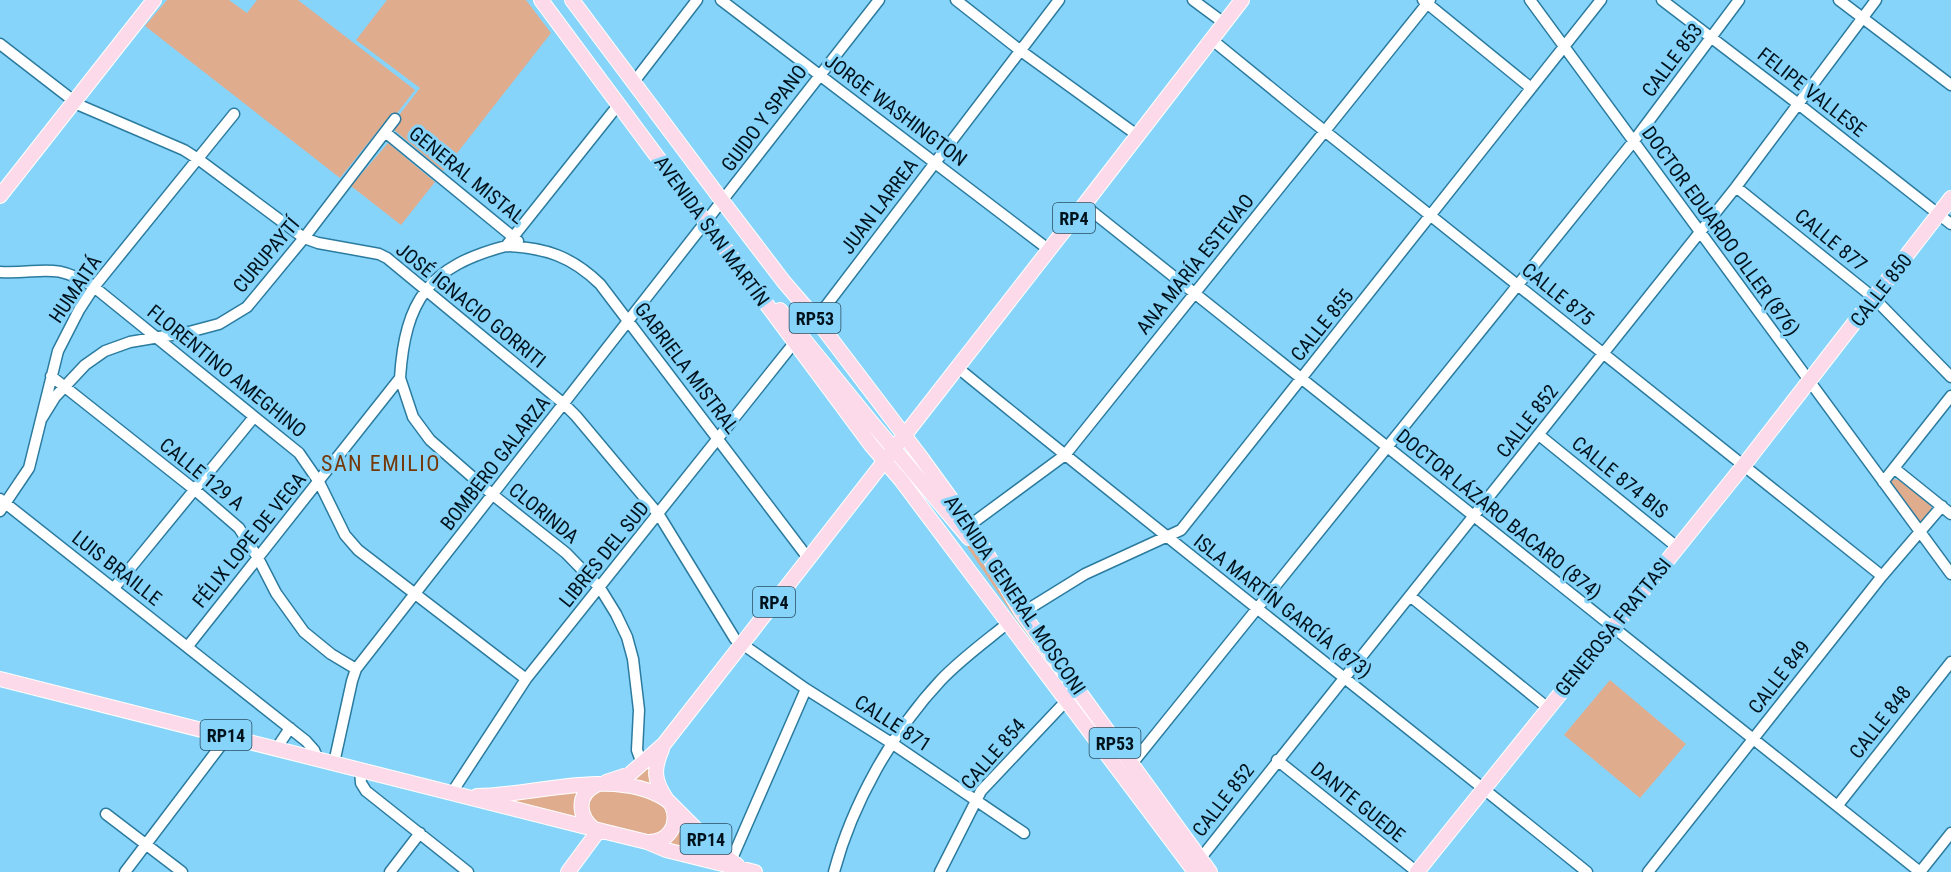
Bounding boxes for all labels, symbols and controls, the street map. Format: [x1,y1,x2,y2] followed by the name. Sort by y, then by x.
[1637,18,1707,102] street label: CALLE 853
[1753,42,1871,142] street label: FELIPE VALLESE
[820,49,972,171] street label: JORGE WASHINGTON
[716,60,812,176] street label: GUIDO Y SPANO
[404,121,530,229] street label: GENERAL MISTAL
[1637,122,1805,340] street label: DOCTOR EDUARDO OLLER (876)
[649,151,775,311] street label: AVENIDA SAN MARTÍN
[835,153,923,258] street label: JUAN LARREA
[1131,189,1259,339] street label: ANA MARÍA ESTEVAO
[1053,203,1095,233] road number: RP4
[1790,204,1872,276] street label: CALLE 877
[228,212,305,298] street label: CURUPAYTÍ
[391,237,551,373] street label: JOSÉ IGNACIO GORRITI
[1845,249,1917,331] street label: CALLE 850
[44,250,107,327] street label: HUMAITÁ
[1517,258,1599,330] street label: CALLE 875
[1286,284,1358,366] street label: CALLE 855
[630,298,744,438] street label: GABRIELA MISTRAL
[143,299,311,443] street label: FLORENTINO AMEGHINO
[790,303,840,333] road number: RP53
[1491,380,1563,462] street label: CALLE 852
[435,391,555,535] street label: BOMBERO GALARZA
[1392,424,1606,604] street label: DOCTOR LÁZARO BACARO (874)
[1567,431,1673,523] street label: CALLE 874 BIS
[155,433,250,516] street label: CALLE 129 A
[321,451,441,476] district label: SAN EMILIO
[187,467,311,612] street label: FÉLIX LOPE DE VEGA
[504,478,584,549] street label: CLORINDA
[939,491,1091,699] street label: AVENIDA GENERAL MOSCONI
[554,496,654,612] street label: LIBRES DEL SUD
[67,526,167,610] street label: LUIS BRAILLE
[1189,529,1377,683] street label: ISLA MARTÍN GARCÍA (873)
[1550,553,1676,701] street label: GENEROSA FRATTASI
[753,587,795,617] road number: RP4
[1743,636,1815,718] street label: CALLE 849
[1844,681,1916,763] street label: CALLE 848
[850,690,936,756] street label: CALLE 871
[956,714,1030,794] street label: CALLE 854
[200,720,252,750] road number: RP14
[1090,728,1140,758] road number: RP53
[1306,757,1410,847] street label: DANTE GUEDE
[1187,759,1259,841] street label: CALLE 852
[680,824,732,854] road number: RP14

